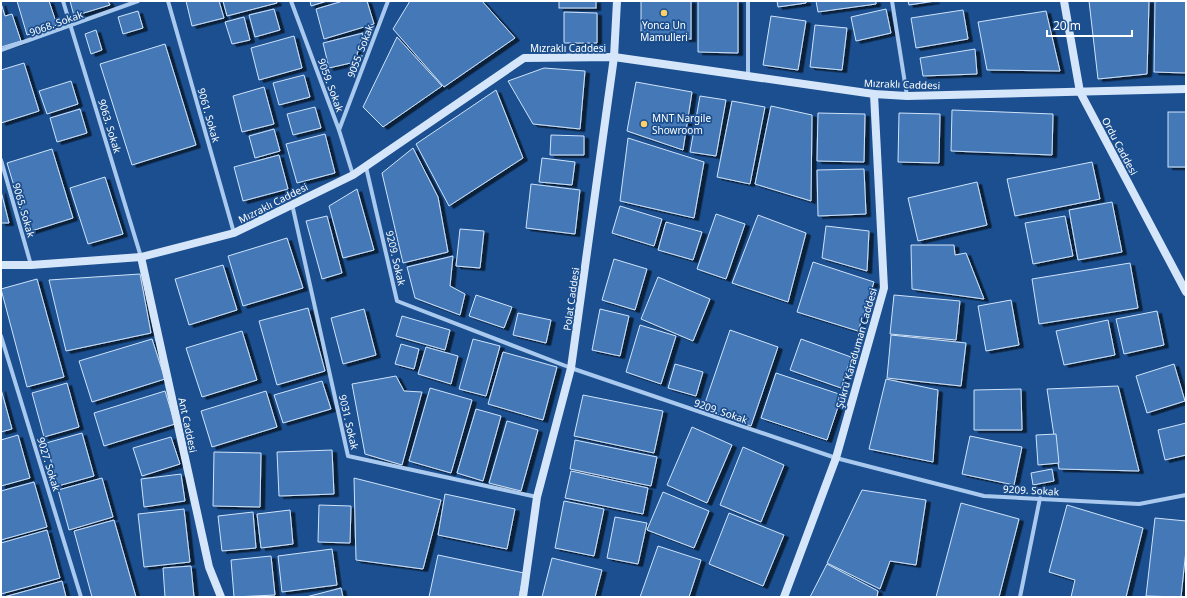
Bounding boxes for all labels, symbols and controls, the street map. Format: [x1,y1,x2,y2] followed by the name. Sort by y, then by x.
[27,7,85,39] street label: 9068. Sokak
[659,8,669,18] marker: Yonca Un Mamulleri
[1047,12,1132,38] scale bar
[1053,17,1081,34] text: 20 m
[640,18,688,44] place label: Yonca Un Mamulleri
[343,22,377,80] street label: 9055. Sokak
[530,41,606,55] street label: Mızraklı Caddesi
[315,56,347,114] street label: 9059. Sokak
[864,76,940,92] street label: Mızraklı Caddesi
[195,86,224,144] street label: 9061. Sokak
[95,97,125,155] street label: 9063. Sokak
[652,111,711,137] place label: MNT Nargile Showroom
[1099,114,1141,178] street label: Ordu Caddesi
[639,119,649,129] marker: MNT Nargile Showroom
[236,179,310,227] street label: Mızraklı Caddesi
[10,181,39,239] street label: 9065. Sokak
[383,229,409,287] street label: 9209. Sokak
[560,266,582,332] street label: Polat Caddesi
[832,286,880,410] street label: Şükrü Karaduman Caddesi
[336,393,362,451] street label: 9031. Sokak
[692,395,750,427] street label: 9209. Sokak
[175,396,201,454] street label: Ant Caddesi
[34,435,64,493] street label: 9027. Sokak
[1003,482,1060,498] street label: 9209. Sokak

